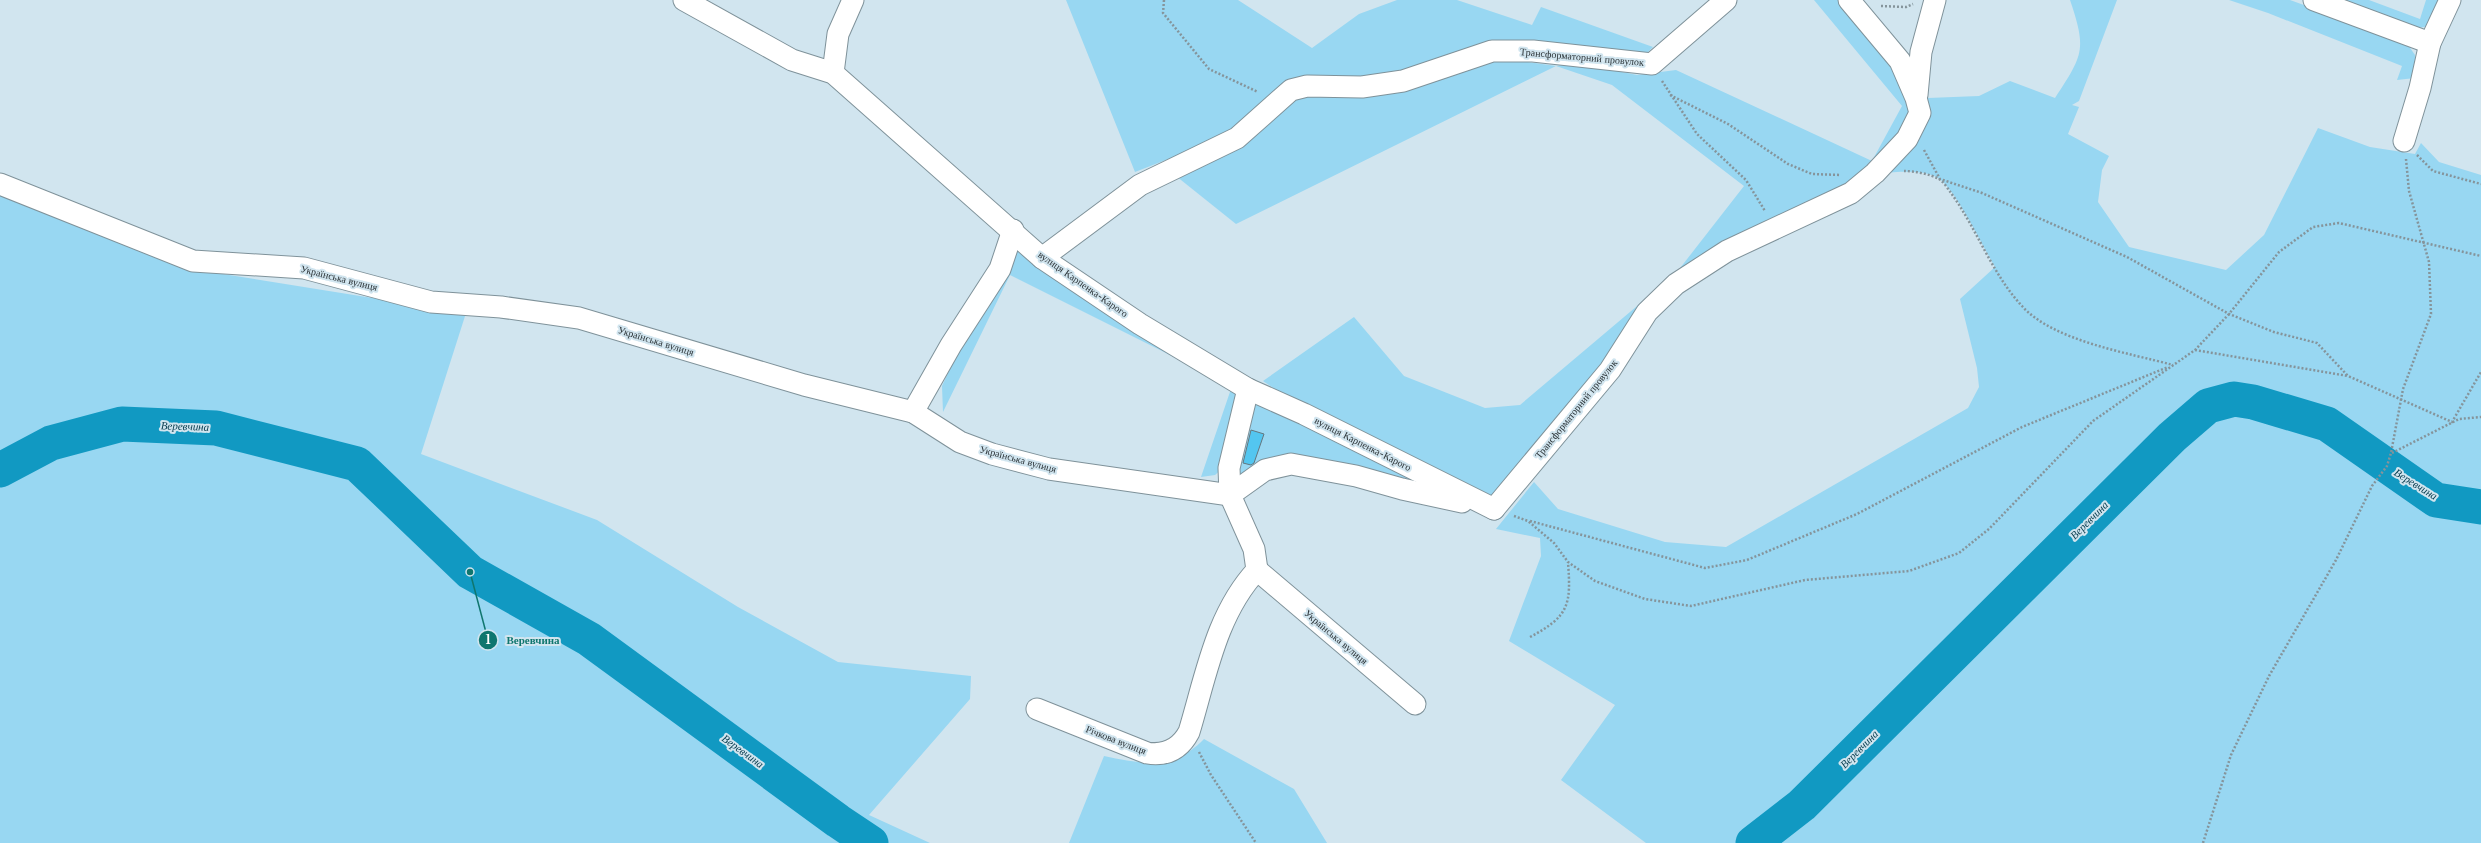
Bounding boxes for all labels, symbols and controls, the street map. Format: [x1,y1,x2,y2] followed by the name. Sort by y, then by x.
[1520,45,1645,69] street label: Трансформаторний провулок
[1036,248,1130,320] street label: вулиця Карпенка-Карого
[299,262,379,294] street label: Українська вулиця
[616,323,696,359] street label: Українська вулиця
[1532,357,1620,461] street label: Трансформаторний провулок
[1312,414,1414,474] street label: вулиця Карпенка-Карого
[161,418,210,434] water label: Веревчина
[978,443,1058,476] street label: Українська вулиця
[2392,465,2441,503] water label: Веревчина
[2067,498,2111,542] water label: Веревчина
[1302,607,1371,668] street label: Українська вулиця
[478,629,567,652] callout: Веревчина
[485,632,491,647] text: 1
[506,633,560,647] text: Веревчина
[1084,722,1149,758] street label: Річкова вулиця
[1837,727,1881,771] water label: Веревчина
[719,731,767,771] water label: Веревчина

